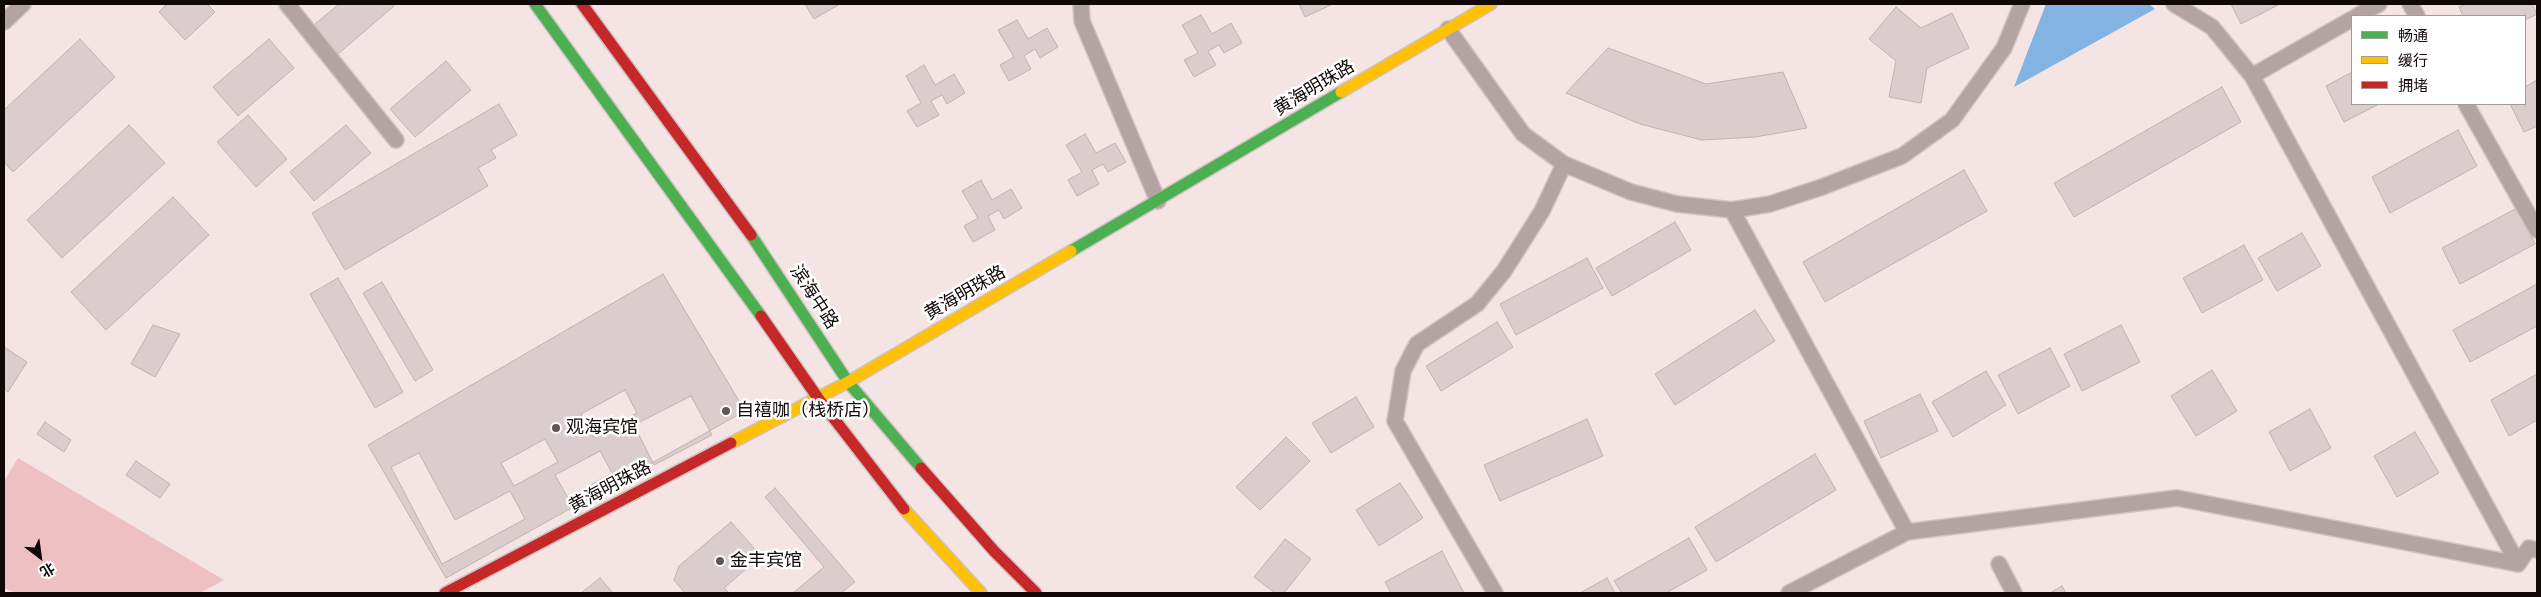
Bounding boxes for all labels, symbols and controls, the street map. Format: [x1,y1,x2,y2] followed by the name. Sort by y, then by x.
[2351,15,2526,105] legend
[2398,26,2428,45] text: 畅通
[2398,51,2428,70] text: 缓行
[1270,56,1358,120] street label: 黄海明珠路
[2398,76,2428,95] text: 拥堵
[785,261,843,333] street label: 滨海中路
[921,261,1009,325] street label: 黄海明珠路
[736,400,880,422] place label: 自禧咖（栈桥店）
[720,405,732,417] marker: 自禧咖（栈桥店）
[566,417,638,439] place label: 观海宾馆
[550,422,562,434] marker: 观海宾馆
[565,456,655,518] street label: 黄海明珠路
[15,532,65,582] north arrow
[730,550,802,572] place label: 金丰宾馆
[714,555,726,567] marker: 金丰宾馆
[37,560,58,581] text: 北

